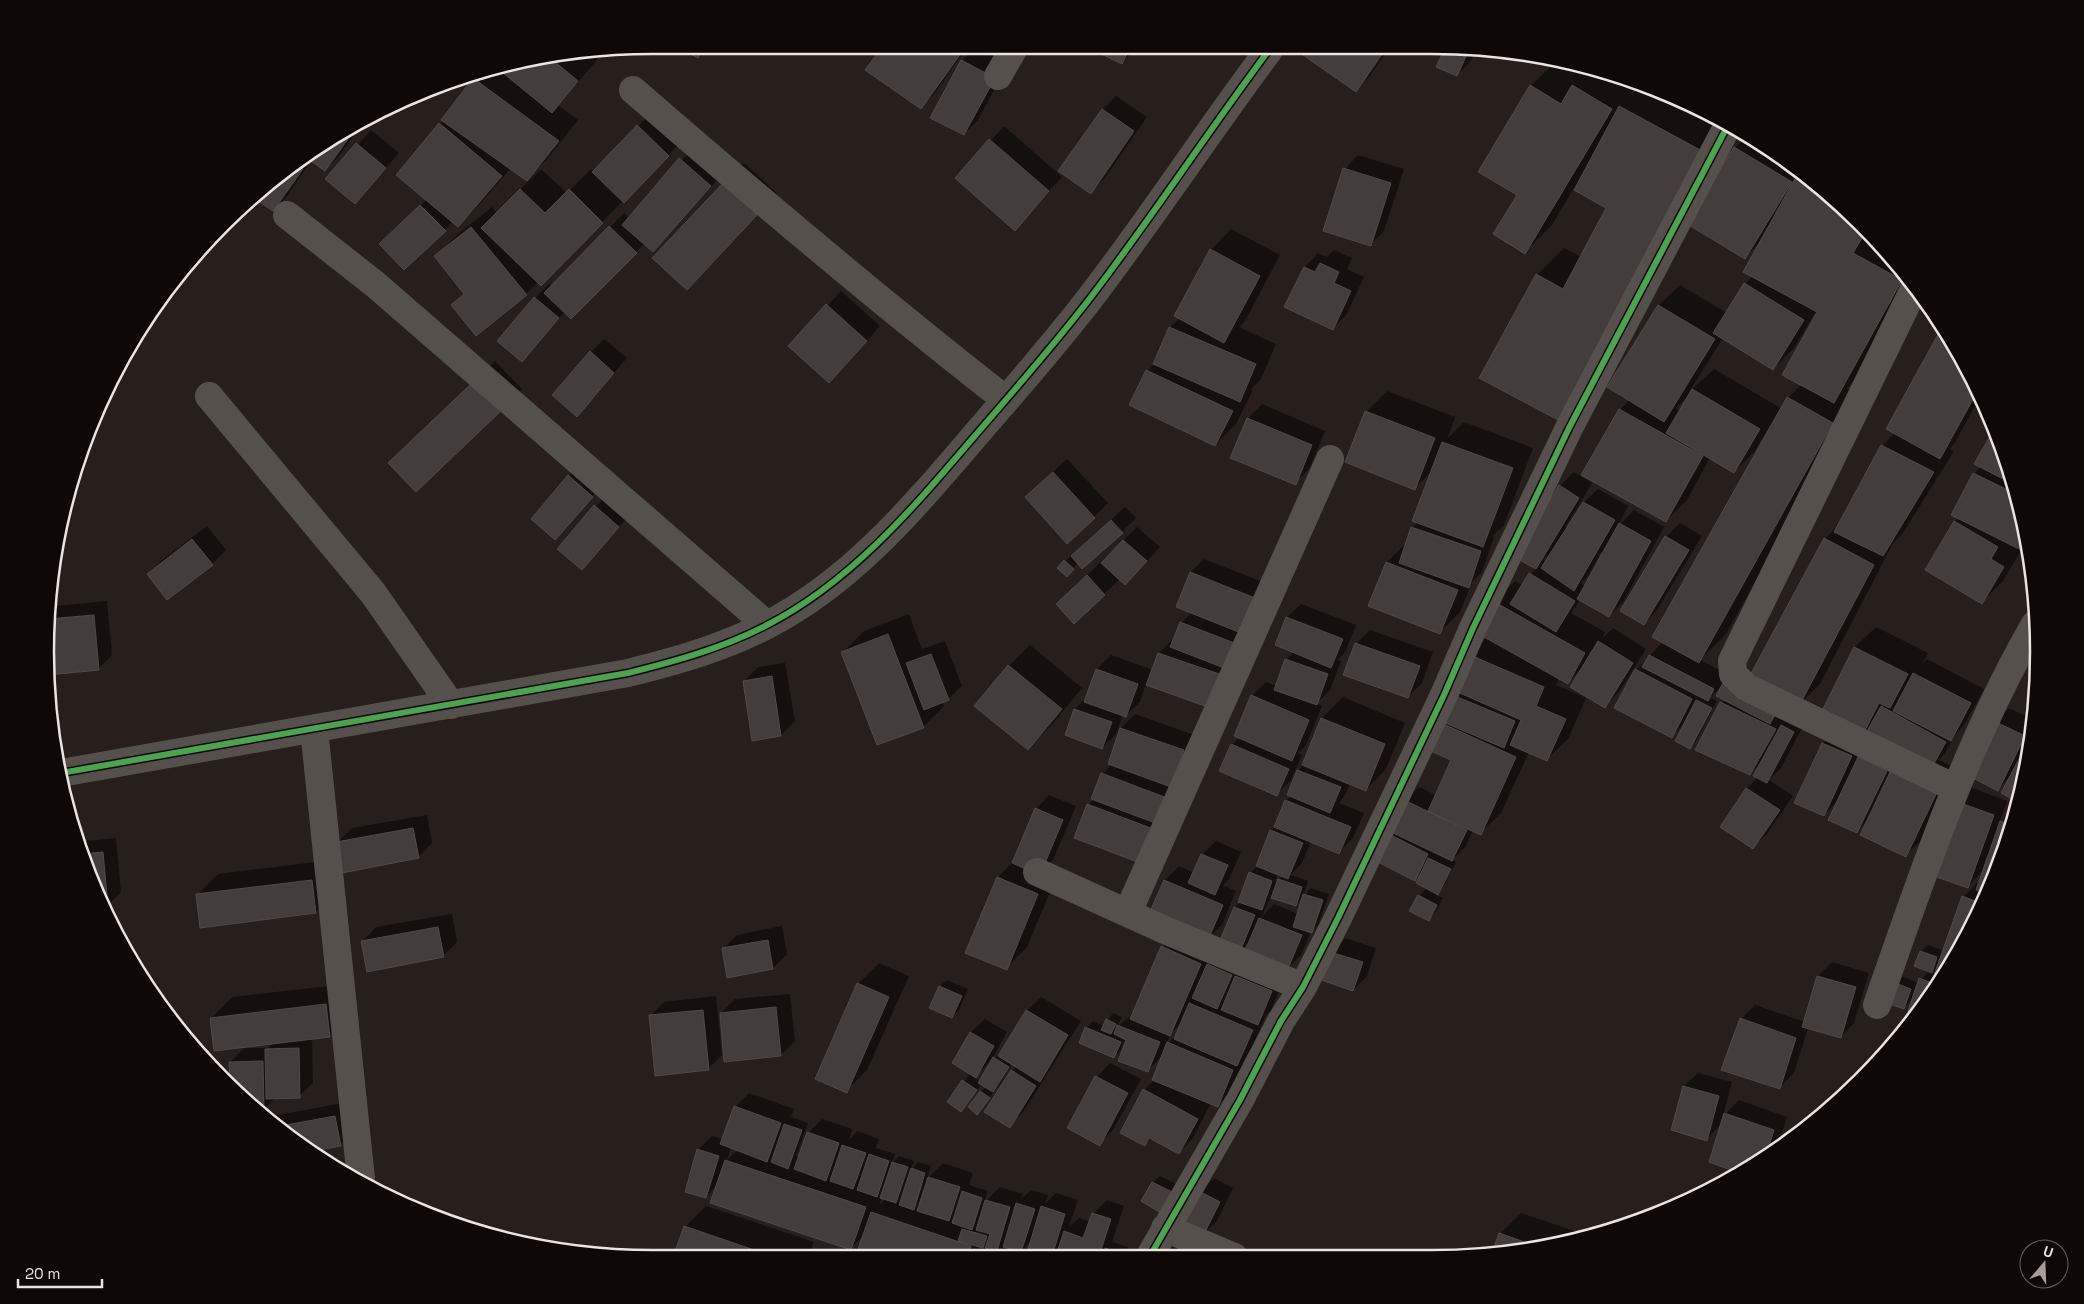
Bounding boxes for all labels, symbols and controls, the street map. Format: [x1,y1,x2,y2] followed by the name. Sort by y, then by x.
[2019,1239,2069,1289] north arrow
[2041,1242,2056,1262] text: U
[18,1256,101,1288] scale bar
[25,1264,60,1283] text: 20 m

